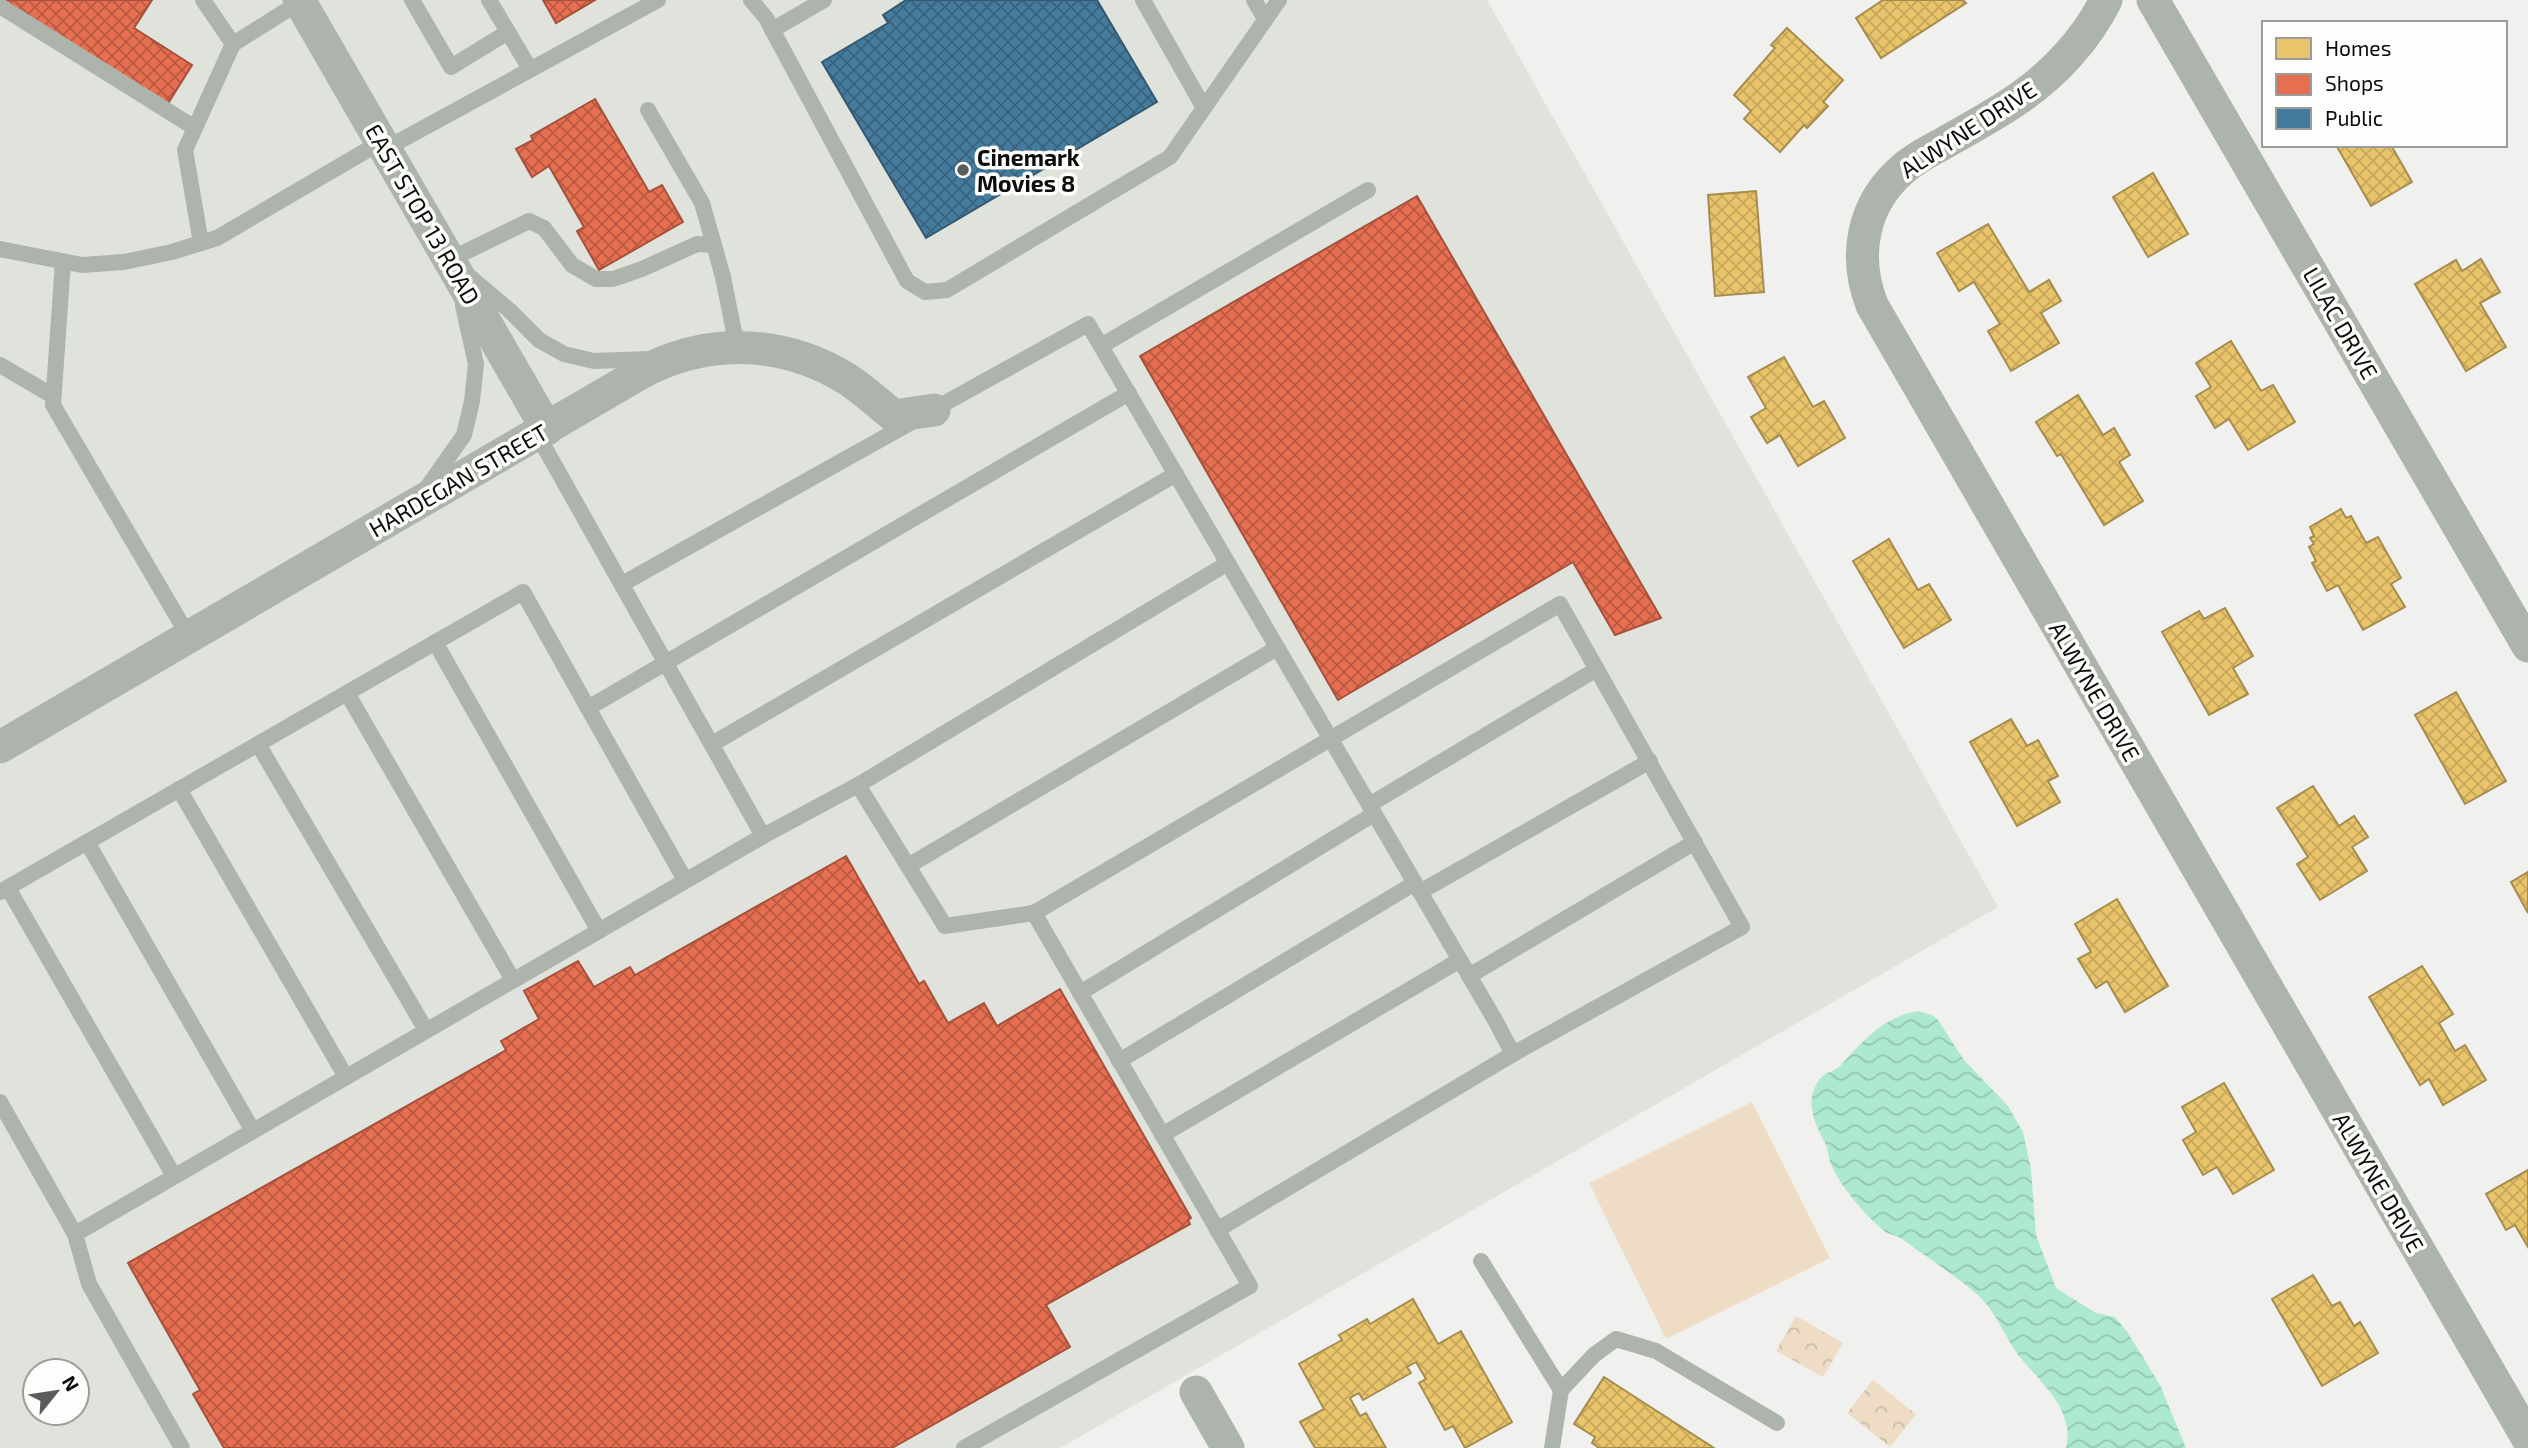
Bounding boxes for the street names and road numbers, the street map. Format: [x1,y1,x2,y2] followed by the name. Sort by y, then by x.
[1895,75,2041,183] street label: ALWYNE DRIVE
[360,119,486,309] street label: EAST STOP 13 ROAD
[2298,262,2384,384] street label: LILAC DRIVE
[364,417,552,543] street label: HARDEGAN STREET
[2044,616,2146,766] street label: ALWYNE DRIVE
[2328,1107,2430,1257] street label: ALWYNE DRIVE

